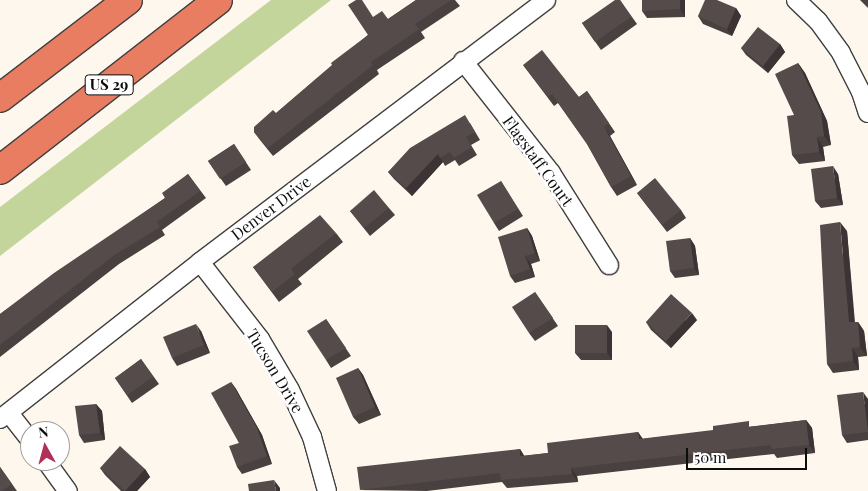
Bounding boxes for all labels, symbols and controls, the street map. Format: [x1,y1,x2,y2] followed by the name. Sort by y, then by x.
[84,72,134,98] road number: US 29
[499,112,577,210] street label: Flagstaff Court
[227,172,315,244] street label: Denver Drive
[242,326,308,416] street label: Tucson Drive
[20,421,70,471] north arrow
[37,422,49,442] text: N
[688,438,809,470] scale bar
[694,447,726,467] text: 50 m

